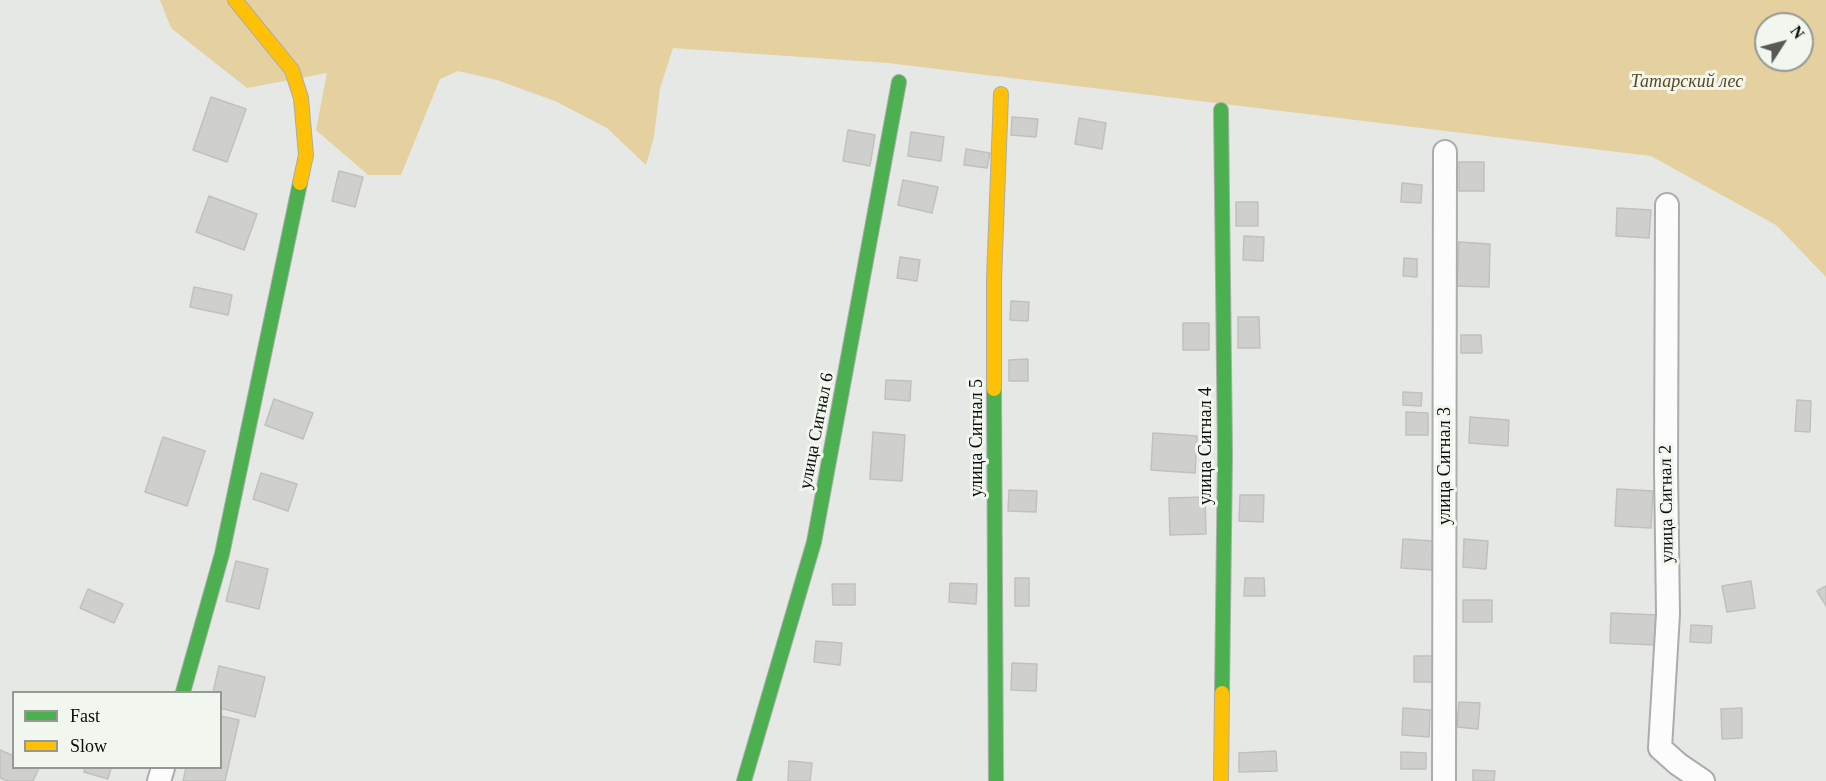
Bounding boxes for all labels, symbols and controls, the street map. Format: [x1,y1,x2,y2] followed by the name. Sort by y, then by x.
[1754,12,1814,72] north arrow
[1787,23,1808,42] text: N
[1631,71,1743,93] park label: Татарский лес
[795,371,839,491] street label: улица Сигнал 6
[966,379,988,497] street label: улица Сигнал 5
[1195,387,1217,505] street label: улица Сигнал 4
[1434,407,1456,525] street label: улица Сигнал 3
[1655,445,1679,563] street label: улица Сигнал 2
[12,691,222,769] legend
[70,706,100,726] text: Fast
[70,736,107,756] text: Slow

